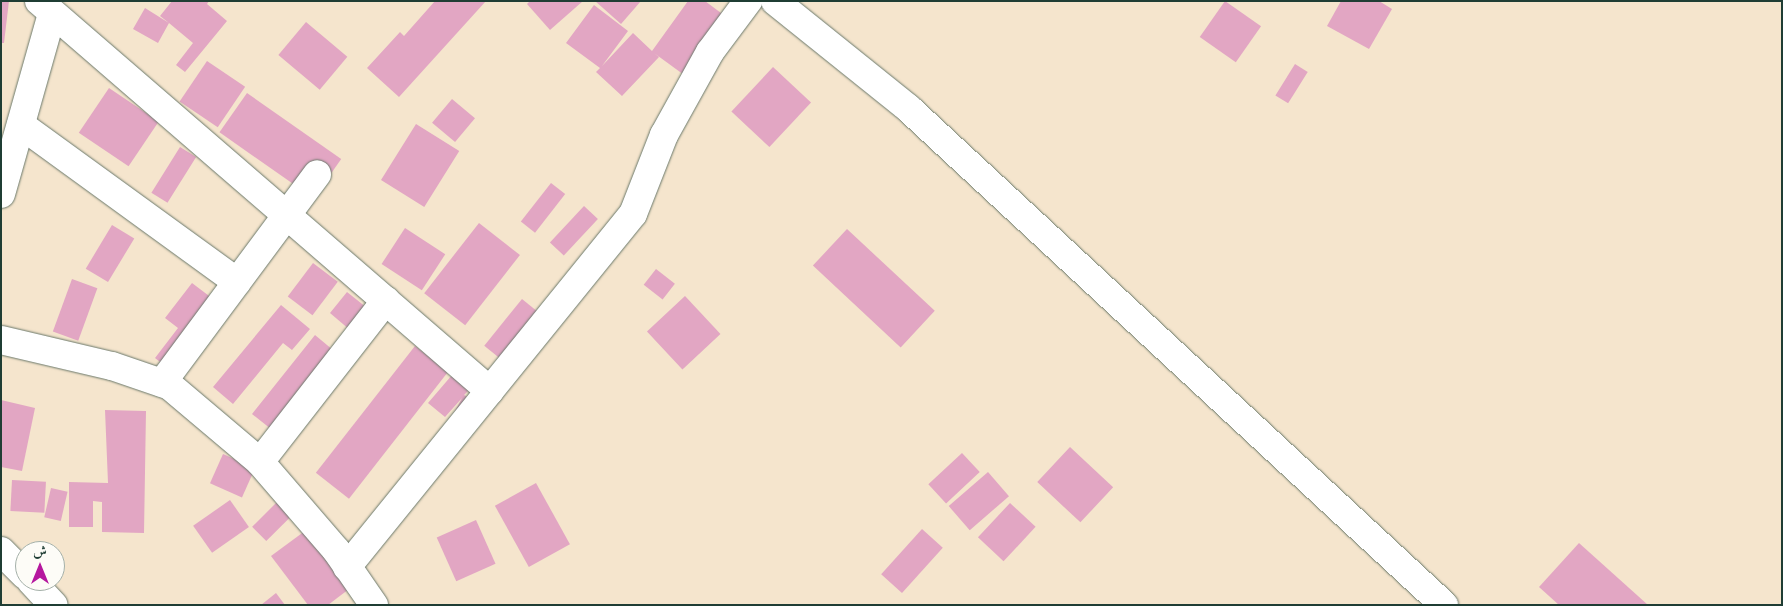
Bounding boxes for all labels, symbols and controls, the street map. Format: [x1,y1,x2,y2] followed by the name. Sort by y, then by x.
[15,541,65,591] north arrow
[33,543,47,560] text: ش

